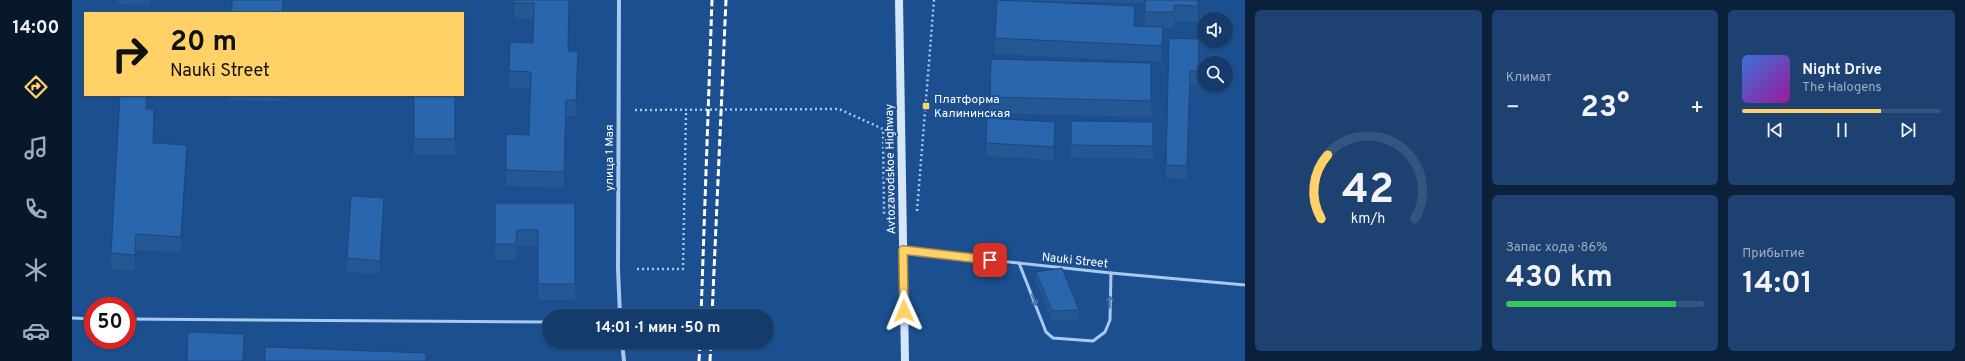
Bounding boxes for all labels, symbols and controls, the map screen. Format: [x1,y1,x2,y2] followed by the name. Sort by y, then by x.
[1197,12,1233,92] map controls
[1197,12,1233,48] button: sound
[13,17,59,40] text: 14:00
[170,25,237,61] text: 20 m
[104,28,156,80] icon: right
[1197,56,1233,92] button: search
[170,60,270,83] text: Nauki Street
[1802,61,1882,80] text: Night Drive
[1506,70,1552,86] text: Климат
[22,73,50,101] icon: directions
[1802,80,1882,96] text: The Halogens
[1581,90,1629,127] text: 23°
[934,92,1010,122] place label: Платформа Калининская
[1506,95,1520,122] text: −
[1690,95,1704,122] text: +
[921,101,931,111] marker: Платформа Калининская
[882,104,900,234] street label: Avtozavodskoe Highway
[1764,119,1786,141] icon: previous
[1831,119,1853,141] icon: pause
[1897,119,1919,141] icon: next
[602,124,618,192] street label: улица 1 Мая
[22,134,50,162] icon: music
[1342,164,1394,217] text: 42
[22,195,50,223] icon: phone
[1351,209,1386,227] text: km/h
[1506,240,1607,256] text: Запас хода · 86%
[973,243,1007,277] pin
[1742,246,1805,262] text: Прибытие
[979,249,1001,271] icon: arrive
[1041,250,1109,272] street label: Nauki Street
[22,256,50,284] icon: climate
[1506,260,1613,297] text: 430 km
[1742,266,1813,303] text: 14:01
[883,290,925,332] position arrow
[1030,293,1038,305] one-way arrow
[1106,296,1114,309] one-way arrow
[84,297,136,349] speed limit sign: 50
[22,317,50,345] icon: car
[595,319,721,338] text: 14:01 · 1 мин · 50 m

